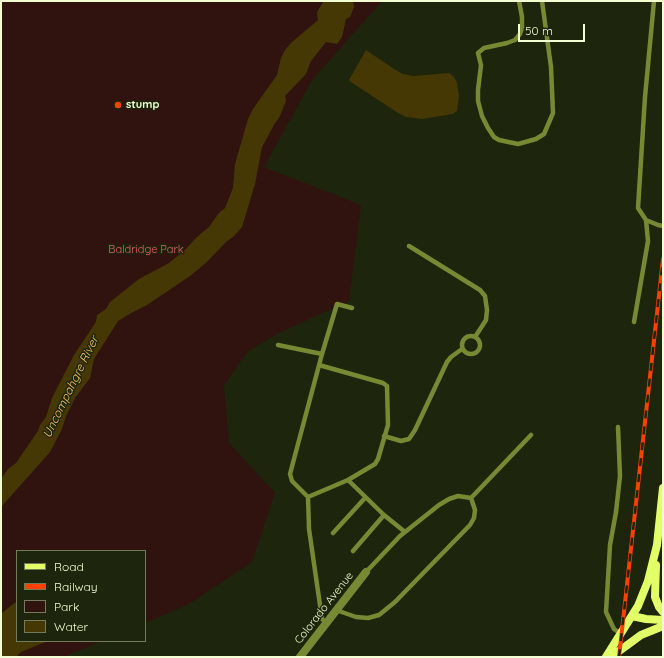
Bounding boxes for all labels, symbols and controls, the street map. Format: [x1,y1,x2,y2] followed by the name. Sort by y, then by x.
[520,16,587,42] scale bar
[525,23,553,38] text: 50 m
[126,98,159,112] place label: stump
[113,100,123,110] marker: stump
[108,243,184,257] park label: Baldridge Park
[40,334,102,440] water label: Uncompahgre River
[16,550,146,642] legend
[54,559,84,574] text: Road
[292,569,356,647] street label: Colorado Avenue
[54,579,98,594] text: Railway
[54,599,79,614] text: Park
[54,619,88,634] text: Water

